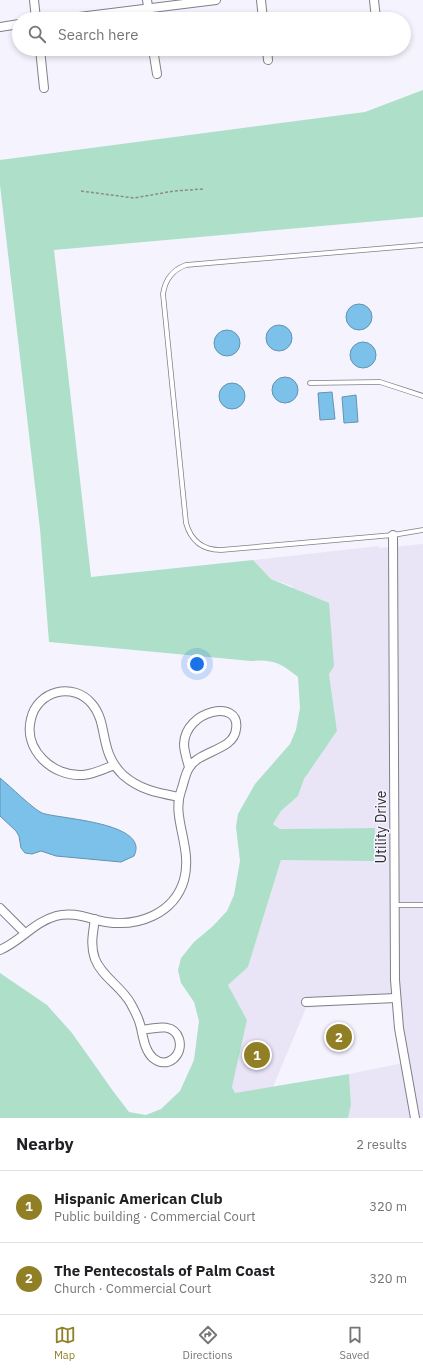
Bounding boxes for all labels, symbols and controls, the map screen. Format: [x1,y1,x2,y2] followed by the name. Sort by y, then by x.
[12,12,411,56] search box
[26,23,48,45] icon: search
[58,25,138,44] text: Search here
[187,654,207,674] your location
[372,790,390,863] street label: Utility Drive
[326,1022,352,1052] pin: 2
[244,1040,270,1070] pin: 1
[16,1133,74,1155] text: Nearby
[356,1136,407,1153] text: 2 results
[54,1189,223,1208] text: Hispanic American Club
[25,1198,33,1215] text: 1
[369,1198,407,1215] text: 320 m
[54,1208,256,1225] text: Public building · Commercial Court
[54,1261,275,1280] text: The Pentecostals of Palm Coast
[25,1270,33,1287] text: 2
[369,1270,407,1287] text: 320 m
[54,1280,211,1297] text: Church · Commercial Court
[54,1324,76,1362] tab: Map
[183,1324,233,1362] tab: Directions
[340,1324,369,1362] tab: Saved

